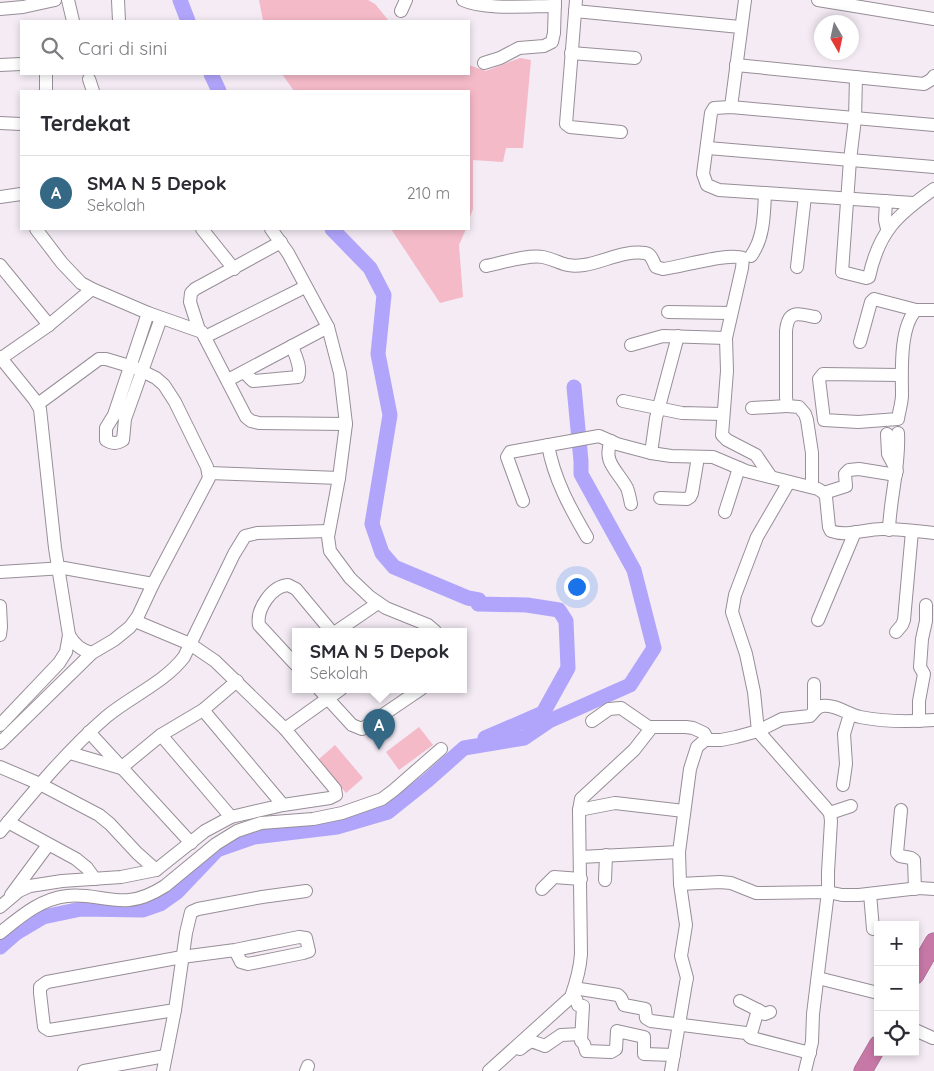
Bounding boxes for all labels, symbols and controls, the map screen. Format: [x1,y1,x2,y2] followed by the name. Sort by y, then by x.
[814,15,859,60] north arrow
[20,20,470,75] search box
[38,34,66,62] icon: search
[78,36,167,60] text: Cari di sini
[40,110,131,136] text: Terdekat
[87,171,226,195] text: SMA N 5 Depok
[51,183,61,203] text: A
[407,183,450,203] text: 210 m
[87,195,145,215] text: Sekolah
[564,574,590,600] your location
[292,628,467,693] popup
[310,639,449,663] text: SMA N 5 Depok
[310,663,368,683] text: Sekolah
[363,709,395,750] pin: A
[874,921,919,1056] map controls
[874,921,919,966] button: +
[874,966,919,1011] button: −
[874,1011,919,1056] button: locate

